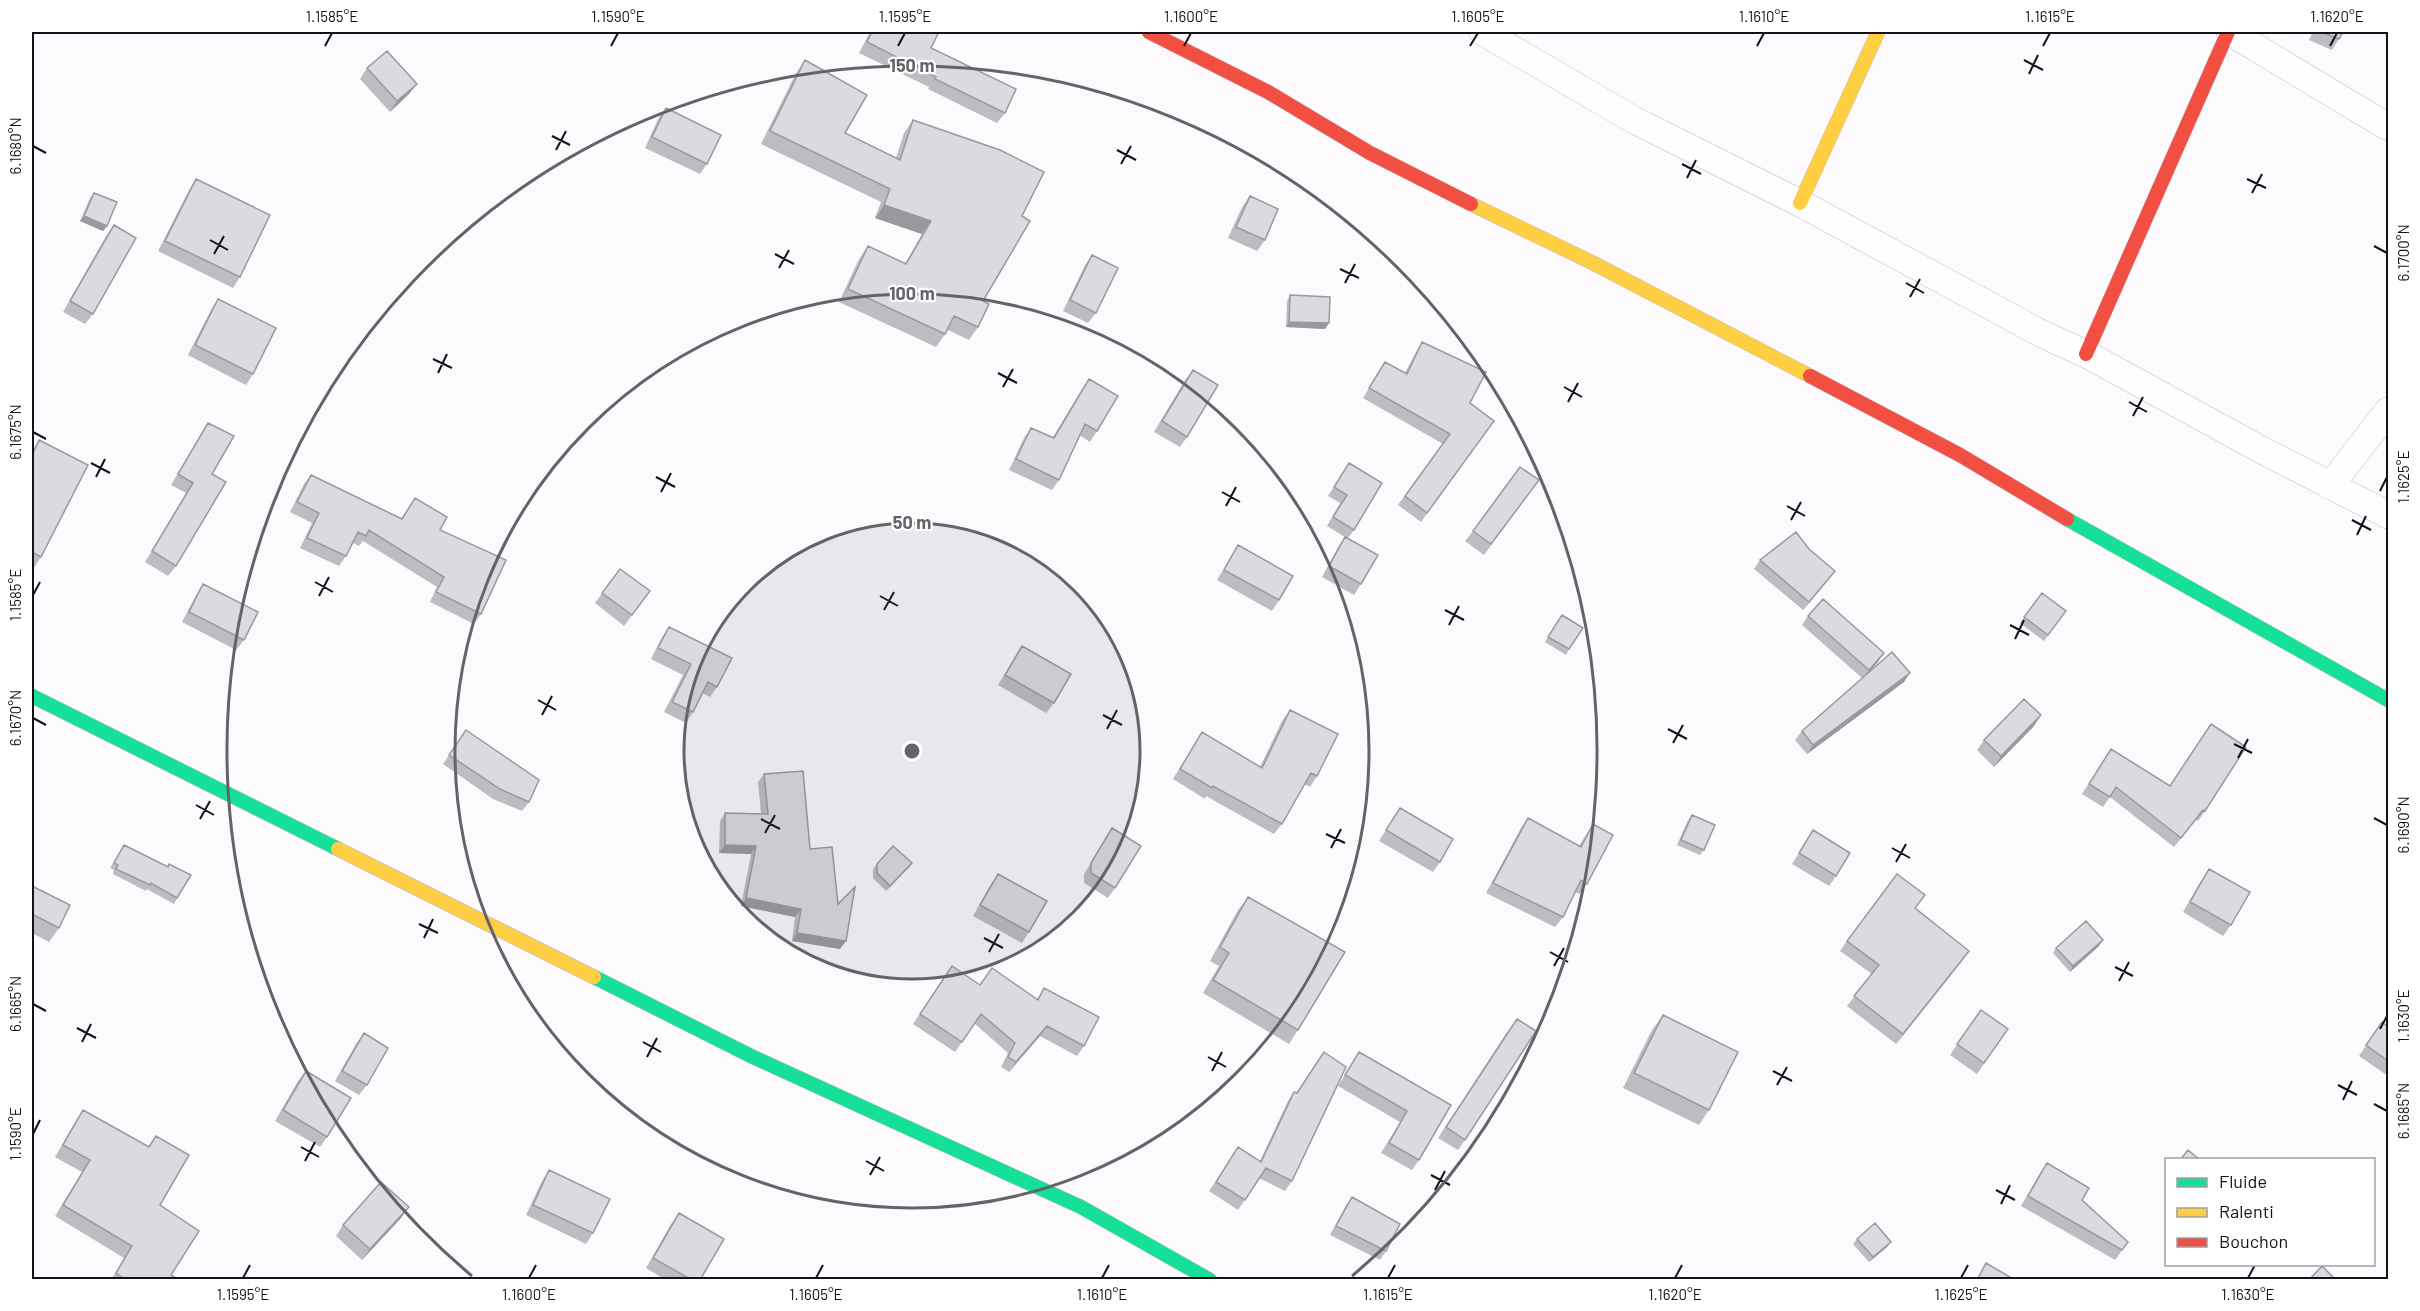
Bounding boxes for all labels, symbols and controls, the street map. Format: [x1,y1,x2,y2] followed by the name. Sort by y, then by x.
[306,7,358,25] text: 1.1585°E
[591,7,645,25] text: 1.1590°E
[879,7,931,25] text: 1.1595°E
[1164,7,1218,25] text: 1.1600°E
[1451,7,1505,25] text: 1.1605°E
[1739,7,1789,25] text: 1.1610°E
[2025,7,2075,25] text: 1.1615°E
[2310,7,2364,25] text: 1.1620°E
[890,54,934,76] text: 150 m
[6,117,24,175] text: 6.1680°N
[2394,224,2412,282] text: 6.1700°N
[889,282,935,304] text: 100 m
[6,404,24,460] text: 6.1675°N
[2394,451,2412,503] text: 1.1625°E
[893,511,931,533] text: 50 m
[6,569,24,621] text: 1.1585°E
[6,690,24,746] text: 6.1670°N
[902,741,922,761] centre of rings
[2394,796,2412,854] text: 6.1690°N
[6,976,24,1032] text: 6.1665°N
[2394,989,2412,1043] text: 1.1630°E
[2394,1083,2412,1139] text: 6.1685°N
[6,1107,24,1161] text: 1.1590°E
[2165,1158,2375,1266] legend
[2219,1170,2267,1192] text: Fluide
[2219,1200,2274,1222] text: Ralenti
[2219,1230,2288,1252] text: Bouchon
[217,1285,269,1303] text: 1.1595°E
[502,1285,556,1303] text: 1.1600°E
[789,1285,843,1303] text: 1.1605°E
[1077,1285,1127,1303] text: 1.1610°E
[1363,1285,1413,1303] text: 1.1615°E
[1648,1285,1702,1303] text: 1.1620°E
[1935,1285,1987,1303] text: 1.1625°E
[2221,1285,2275,1303] text: 1.1630°E

